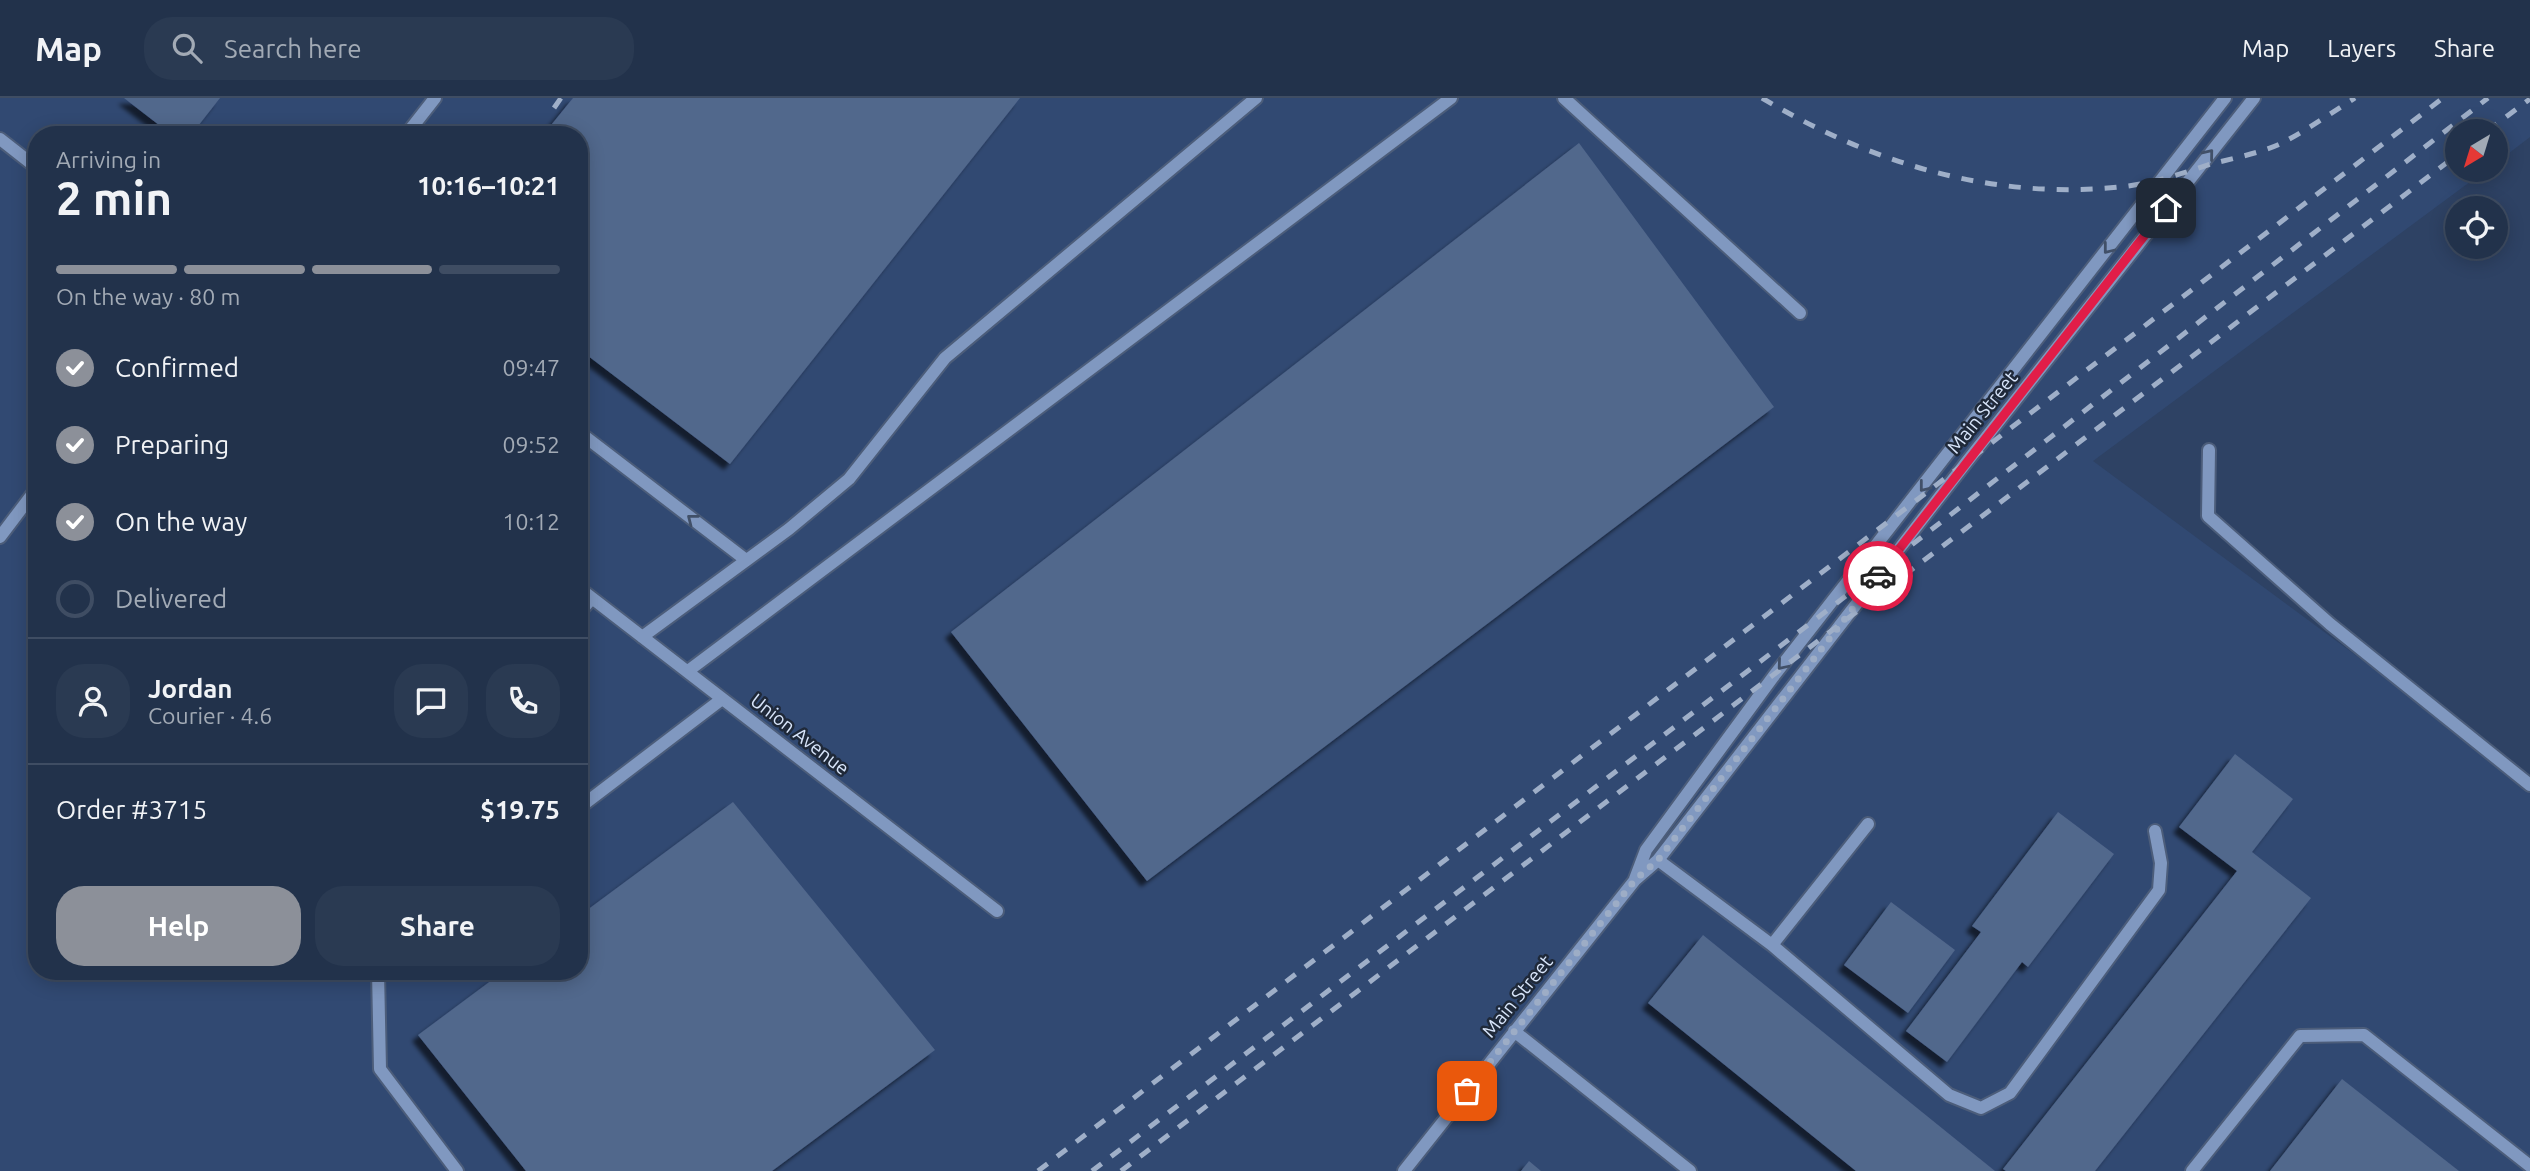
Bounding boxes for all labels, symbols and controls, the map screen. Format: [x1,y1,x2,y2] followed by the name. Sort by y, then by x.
[144,17,634,80] search box
[168,29,206,67] icon: search
[35,30,102,67] text: Map
[224,34,362,63] text: Search here
[2242,35,2289,62] text: Map
[2327,35,2396,62] text: Layers
[2434,35,2495,62] text: Share
[2445,119,2508,182] north arrow
[2445,119,2508,259] map controls
[56,147,161,172] text: Arriving in
[2201,149,2213,162] one-way arrow
[417,171,560,200] text: 10:16–10:21
[56,172,172,224] text: 2 min
[2136,178,2196,238] pin
[2147,189,2185,227] icon: home
[2445,196,2508,259] button: locate
[2104,241,2117,254] one-way arrow
[56,284,240,309] text: On the way · 80 m
[56,349,94,387] icon: check
[115,353,239,382] text: Confirmed
[502,355,560,380] text: 09:47
[1942,366,2022,457] street label: Main Street
[56,426,94,464] icon: check
[115,430,229,459] text: Preparing
[502,432,560,457] text: 09:52
[1919,479,1932,491] one-way arrow
[56,503,94,541] icon: check
[115,507,247,536] text: On the way
[502,509,560,534] text: 10:12
[687,514,699,527] one-way arrow
[1843,541,1913,611] courier
[1859,557,1897,595] icon: car
[115,584,227,613] text: Delivered
[1778,657,1791,670] one-way arrow
[56,664,130,738] button: person
[394,664,468,738] button: chat
[486,664,560,738] button: phone
[148,674,233,703] text: Jordan
[746,689,854,779] street label: Union Avenue
[148,703,272,728] text: Courier · 4.6
[56,795,207,824] text: Order #3715
[480,795,560,824] text: $19.75
[56,886,301,966] button: Help
[315,886,560,966] button: Share
[1477,950,1557,1041] street label: Main Street
[1437,1061,1497,1121] pin
[1448,1072,1486,1110] icon: bag

